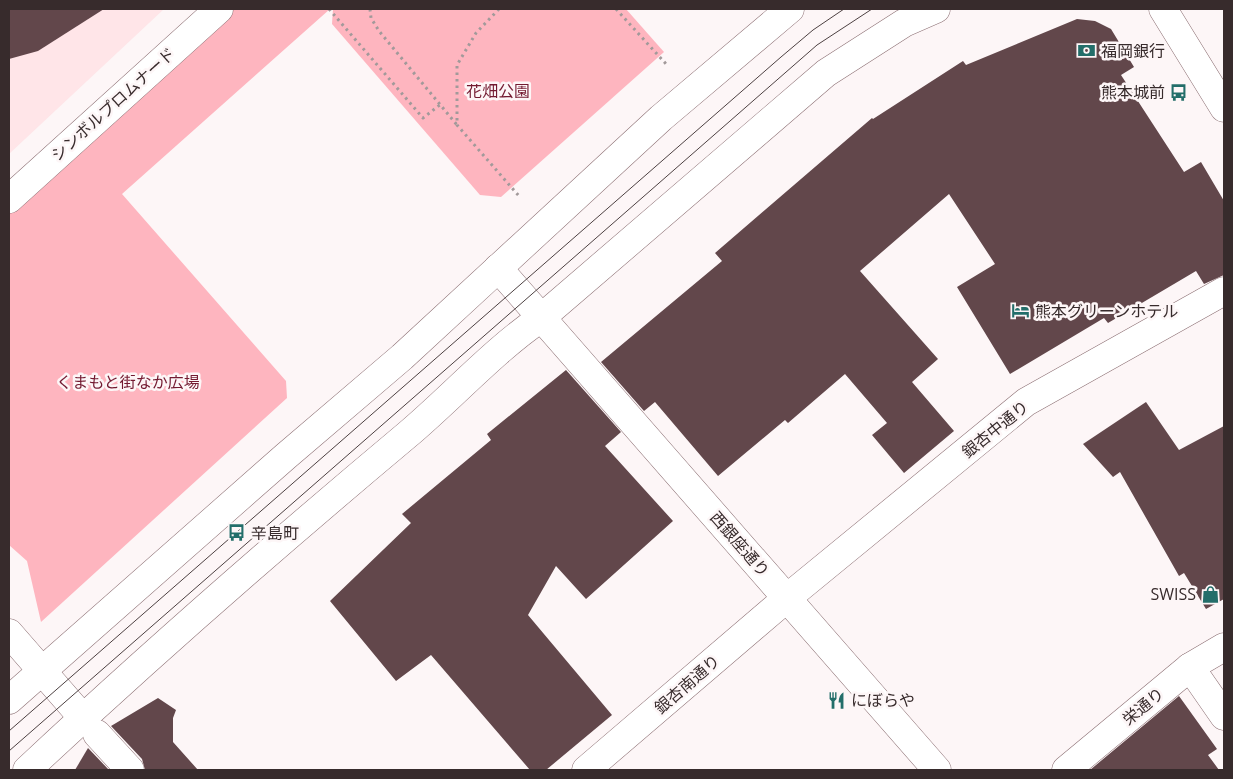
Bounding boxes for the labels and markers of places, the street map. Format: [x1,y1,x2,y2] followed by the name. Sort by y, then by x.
[1101,40,1165,62] place label: 福岡銀行
[1077,41,1097,61] bank icon: 福岡銀行
[1101,81,1165,103] place label: 熊本城前
[1169,82,1189,102] bus stop icon: 熊本城前
[1035,300,1178,322] place label: 熊本グリーンホテル
[1011,301,1031,321] hotel icon: 熊本グリーンホテル
[251,522,299,544] place label: 辛島町
[227,523,247,543] bus stop icon: 辛島町
[1150,583,1196,605] place label: SWISS
[1200,584,1220,604] shop icon: SWISS
[851,689,915,711] place label: にぼらや
[827,690,847,710] restaurant icon: にぼらや

